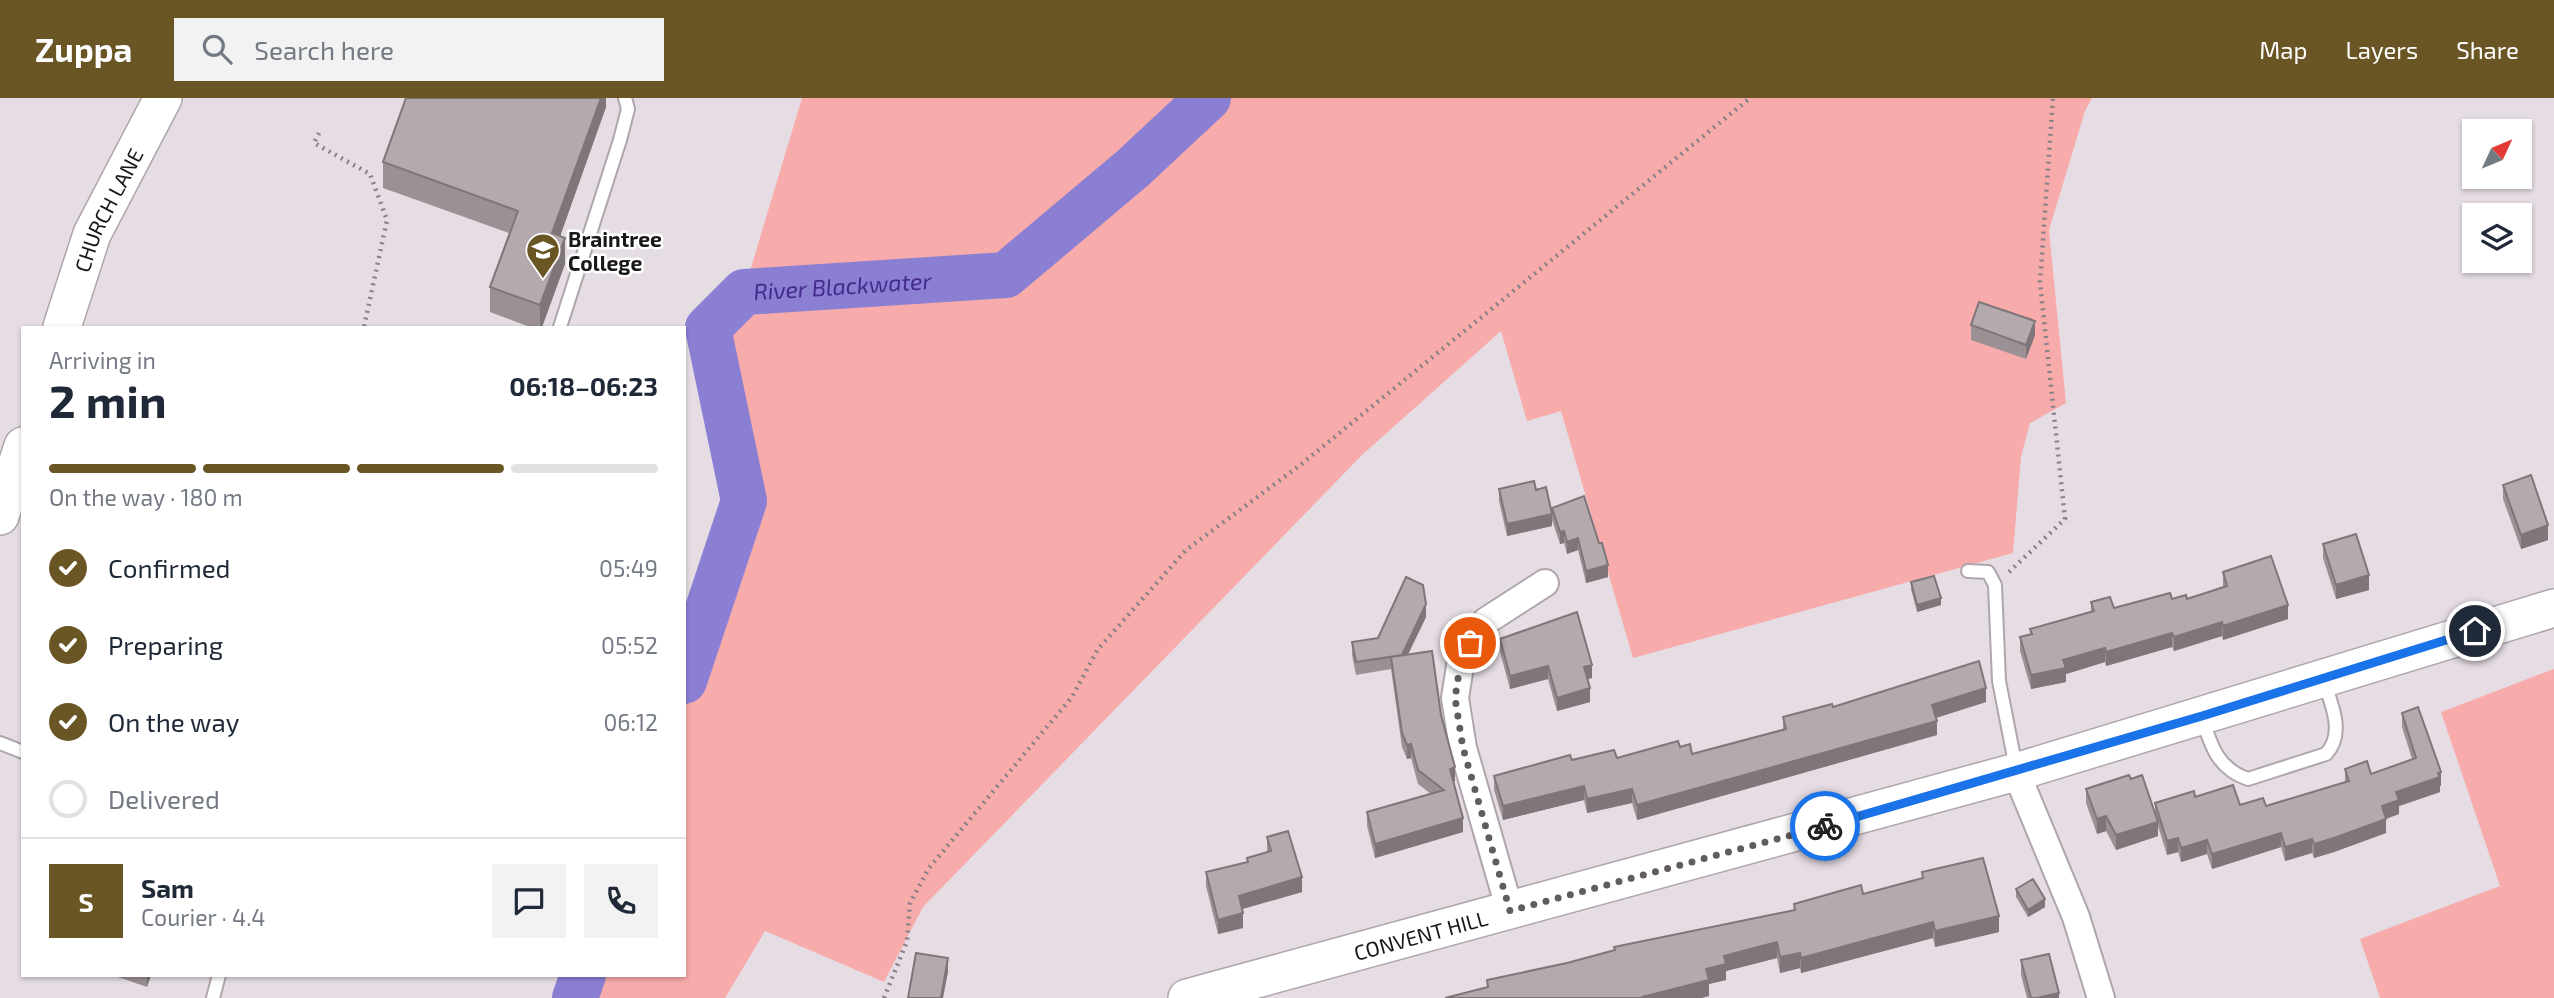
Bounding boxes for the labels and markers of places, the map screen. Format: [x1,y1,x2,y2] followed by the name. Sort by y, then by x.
[568,226,662,275] place label: Braintree College
[524,231,562,280] school or university icon: Braintree College
[2445,601,2505,661] pin
[1440,613,1500,673] pin

